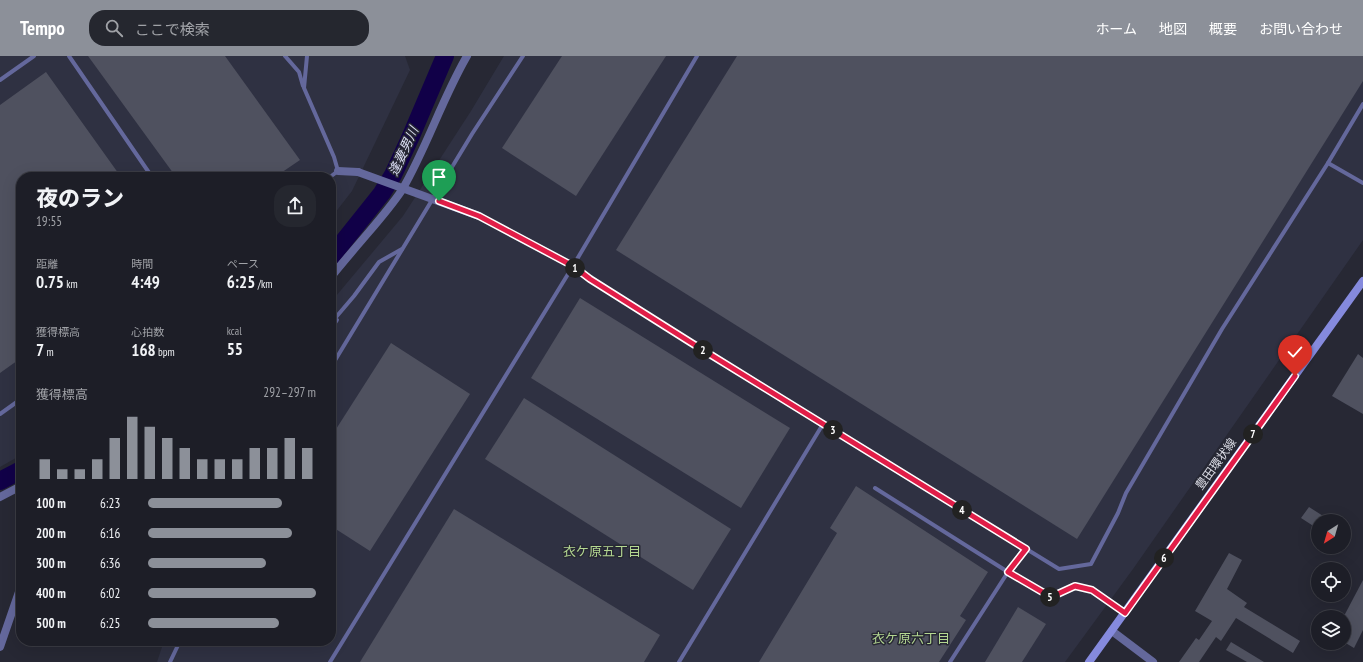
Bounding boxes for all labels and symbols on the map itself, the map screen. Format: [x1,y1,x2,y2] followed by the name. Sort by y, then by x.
[385,122,423,178] water label: 逢妻男川
[422,160,456,201] pin
[565,258,585,278] pin: 1
[1278,335,1312,376] pin
[693,340,713,360] pin: 2
[823,420,843,440] pin: 3
[1243,424,1263,444] pin: 7
[1192,435,1239,492] street label: 豊田環状線
[952,500,972,520] pin: 4
[1311,514,1351,554] north arrow
[563,543,641,560] district label: 衣ケ原五丁目
[1154,548,1174,568] pin: 6
[1040,587,1060,607] pin: 5
[872,630,950,647] district label: 衣ケ原六丁目

